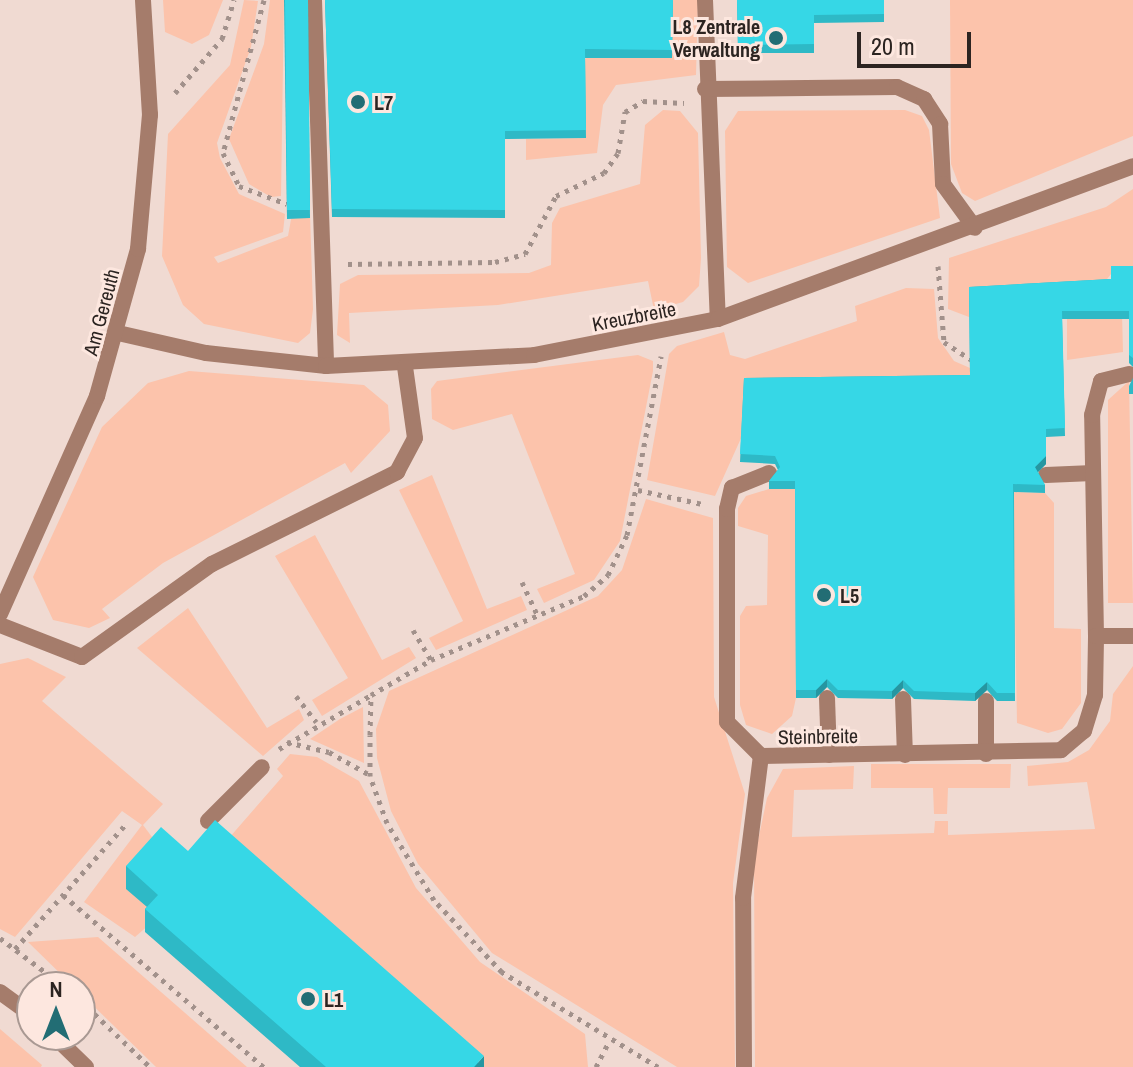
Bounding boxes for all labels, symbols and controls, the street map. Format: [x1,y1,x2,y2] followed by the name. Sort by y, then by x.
[673,14,760,61] place label: L8 Zentrale Verwaltung
[861,16,975,66] scale bar
[767,29,785,47] marker: L8 Zentrale Verwaltung
[871,30,915,62] text: 20 m
[374,90,393,114] place label: L7
[349,93,367,111] marker: L7
[78,266,124,358] street label: Am Gereuth
[590,296,678,336] street label: Kreuzbreite
[840,583,859,607] place label: L5
[815,586,833,604] marker: L5
[778,723,858,749] street label: Steinbreite
[16,971,96,1051] north arrow
[49,974,63,1004] text: N
[324,987,343,1011] place label: L1
[299,990,317,1008] marker: L1

